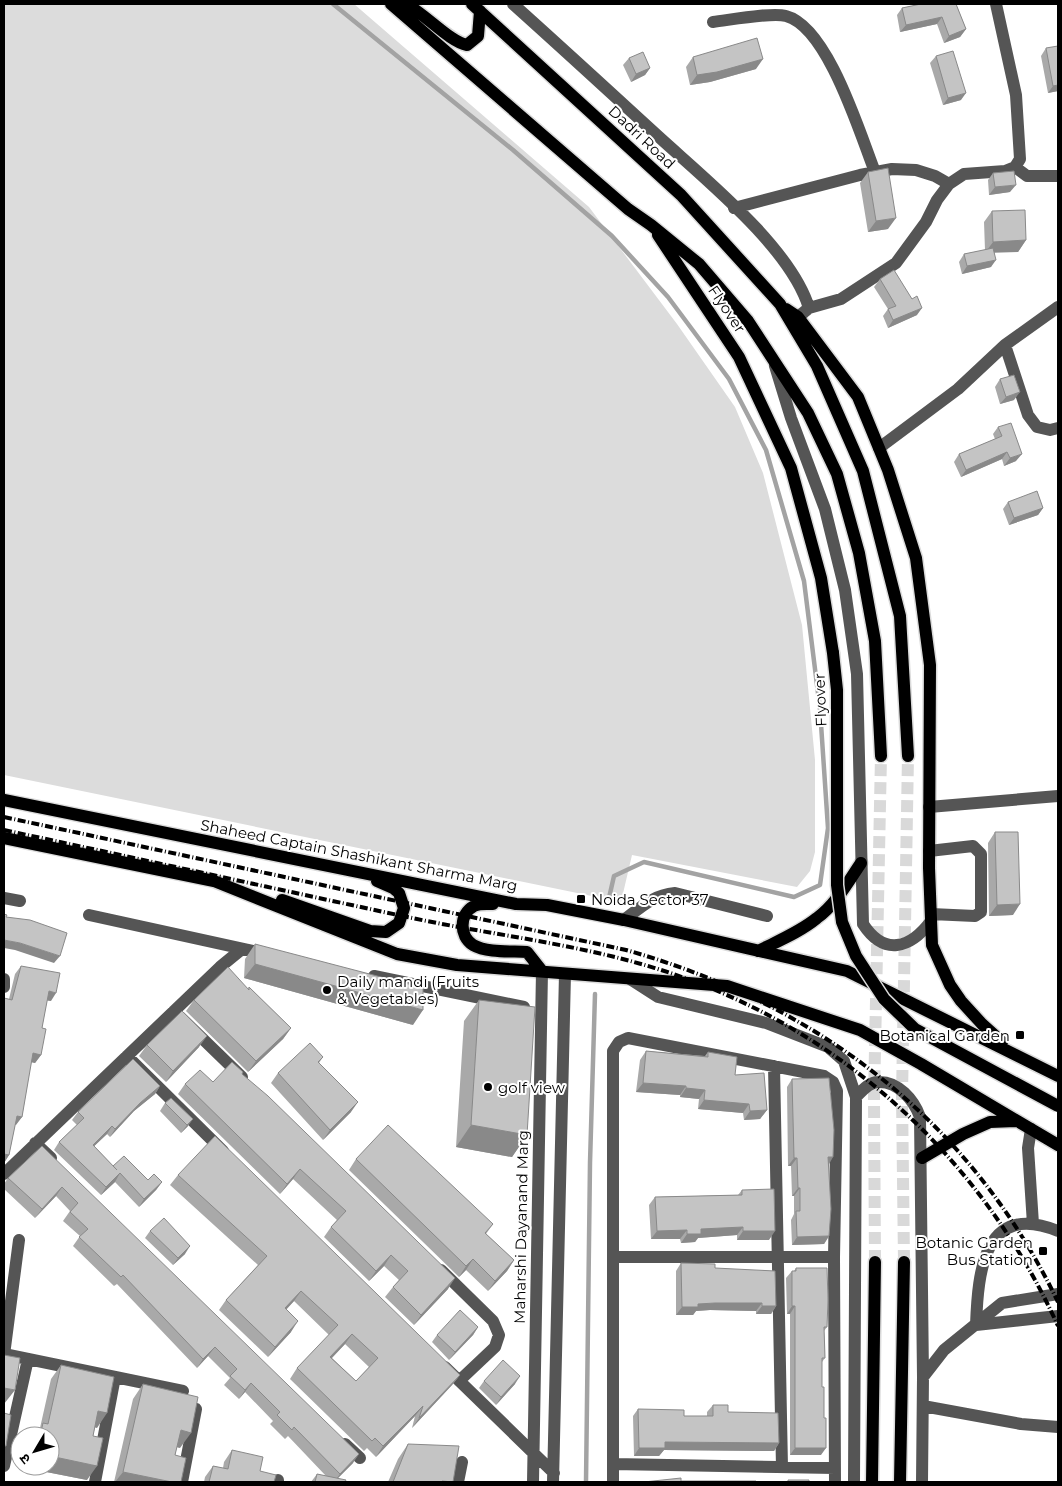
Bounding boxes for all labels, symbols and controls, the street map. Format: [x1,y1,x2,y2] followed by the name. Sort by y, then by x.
[605,101,679,173] street label: Dadri Road
[704,281,750,337] street label: Flyover
[810,673,830,727] street label: Flyover
[199,815,519,895] street label: Shaheed Captain Shashikant Sharma Marg
[591,890,709,909] place label: Noida Sector 37
[575,893,587,905] marker: Noida Sector 37
[337,972,479,1008] place label: Daily mandi (Fruits & Vegetables)
[321,984,333,996] marker: Daily mandi (Fruits & Vegetables)
[880,1026,1010,1045] place label: Botanical Garden
[1014,1029,1026,1041] marker: Botanical Garden
[498,1078,566,1097] place label: golf view
[482,1081,494,1093] marker: golf view
[510,1130,532,1324] street label: Maharshi Dayanand Marg
[915,1233,1033,1269] place label: Botanic Garden Bus Station
[1037,1245,1049,1257] marker: Botanic Garden Bus Station
[10,1426,60,1476] north arrow
[15,1450,34,1468] text: उ

